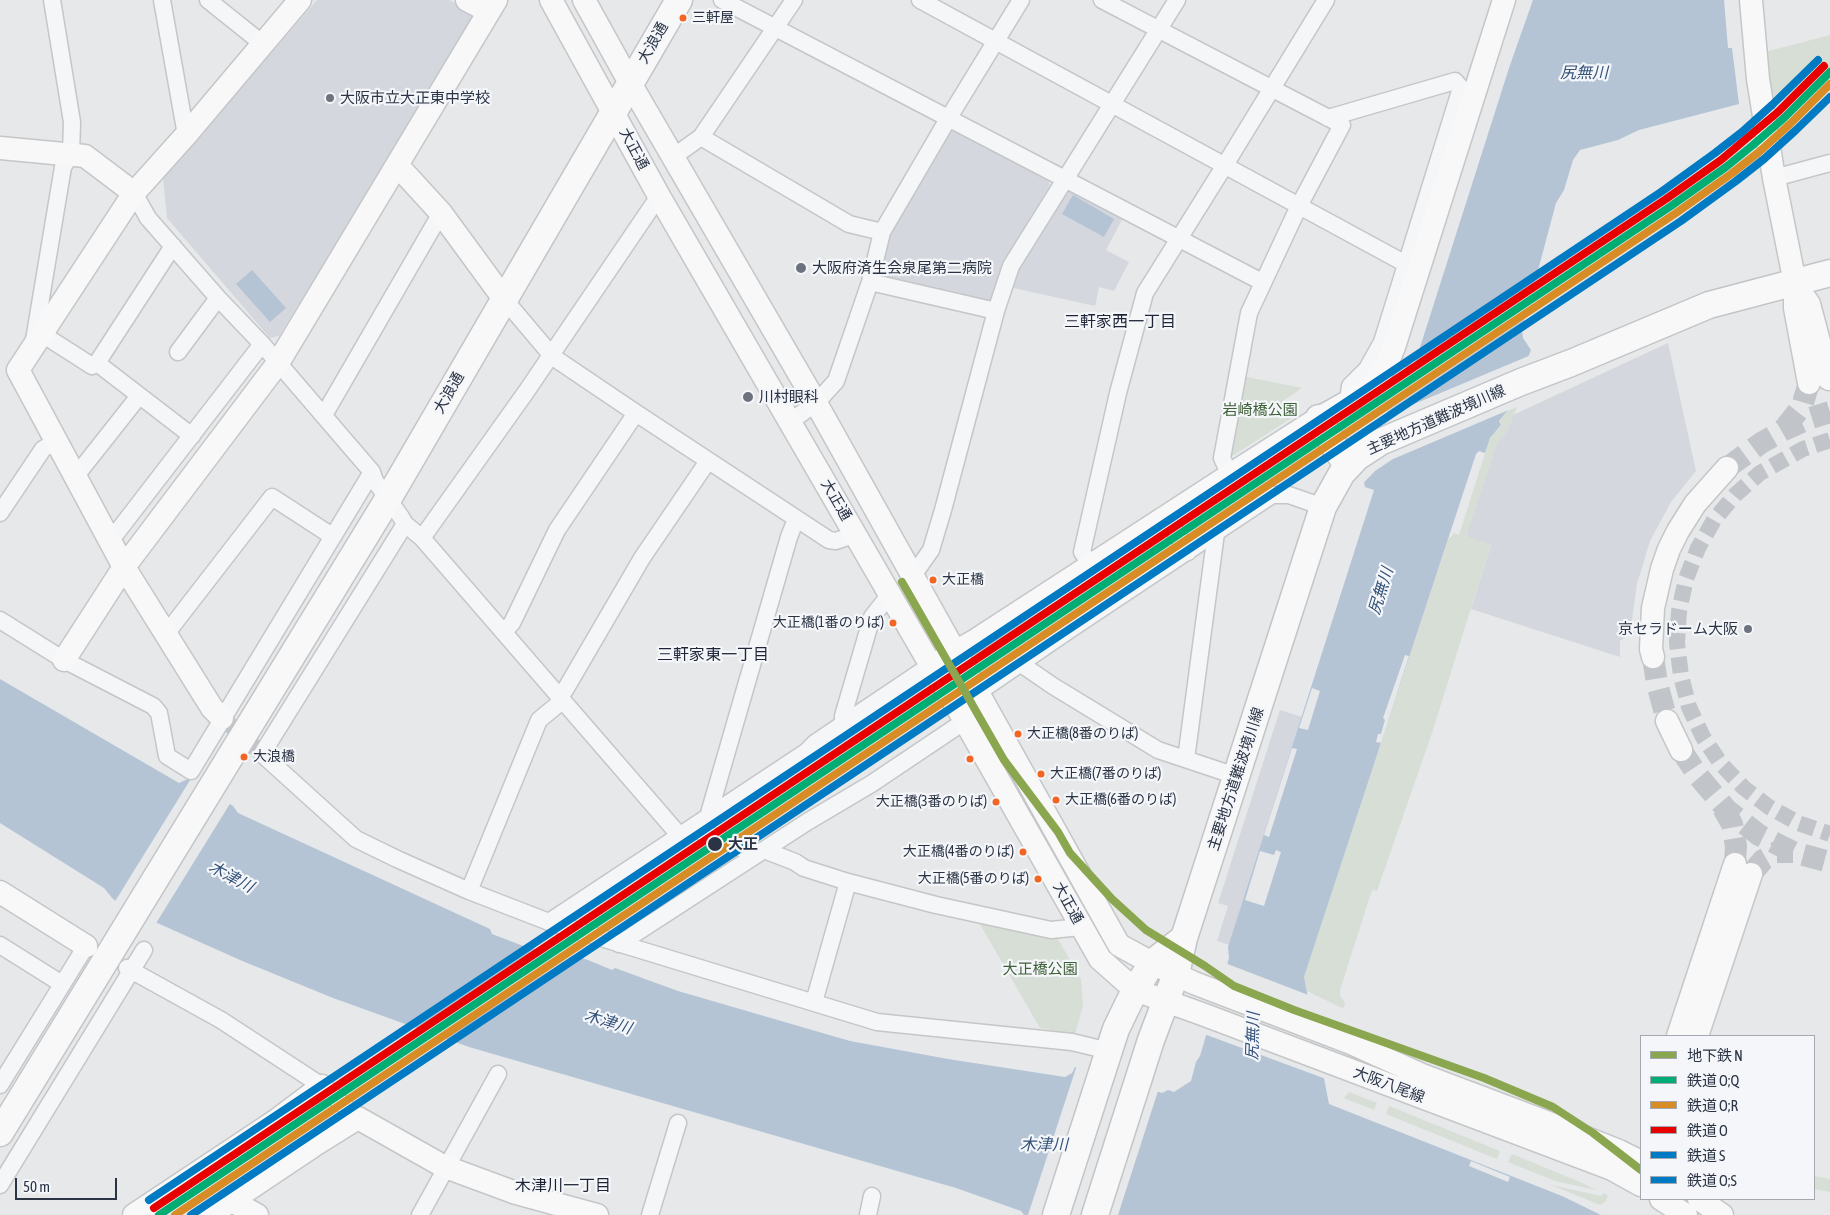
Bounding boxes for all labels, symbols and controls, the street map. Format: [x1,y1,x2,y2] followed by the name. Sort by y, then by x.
[692,10,734,26] place label: 三軒屋
[678,13,688,23] marker: 三軒屋
[634,19,672,67] street label: 大浪通
[1560,63,1608,83] water label: 尻無川
[340,89,490,107] place label: 大阪市立大正東中学校
[324,92,336,104] marker: 大阪市立大正東中学校
[615,125,653,173] street label: 大正通
[812,259,992,277] place label: 大阪府済生会泉尾第二病院
[794,261,808,275] marker: 大阪府済生会泉尾第二病院
[1064,312,1176,332] district label: 三軒家西一丁目
[430,369,468,417] street label: 大浪通
[1364,381,1508,459] street label: 主要地方道難波境川線
[759,388,819,406] place label: 川村眼科
[741,390,755,404] marker: 川村眼科
[1223,401,1297,419] park label: 岩崎橋公園
[817,476,855,524] street label: 大正通
[1365,565,1397,617] water label: 尻無川
[942,572,984,588] place label: 大正橋
[928,575,938,585] marker: 大正橋
[773,615,884,631] place label: 大正橋(1番のりば)
[888,618,898,628] marker: 大正橋(1番のりば)
[1618,620,1738,638] place label: 京セラドーム大阪
[1742,623,1754,635] marker: 京セラドーム大阪
[657,645,769,665] district label: 三軒家東一丁目
[1204,705,1268,853] street label: 主要地方道難波境川線
[1027,726,1138,742] place label: 大正橋(8番のりば)
[1013,729,1023,739] marker: 大正橋(8番のりば)
[253,749,295,765] place label: 大浪橋
[239,752,249,762] marker: 大浪橋
[965,754,975,764] unlabelled marker
[1050,766,1161,782] place label: 大正橋(7番のりば)
[1036,769,1046,779] marker: 大正橋(7番のりば)
[1065,792,1176,808] place label: 大正橋(6番のりば)
[876,794,987,810] place label: 大正橋(3番のりば)
[1051,795,1061,805] marker: 大正橋(6番のりば)
[991,797,1001,807] marker: 大正橋(3番のりば)
[706,835,724,853] marker: 大正
[728,835,758,853] place label: 大正
[903,844,1014,860] place label: 大正橋(4番のりば)
[1018,847,1028,857] marker: 大正橋(4番のりば)
[205,857,257,897] water label: 木津川
[918,871,1029,887] place label: 大正橋(5番のりば)
[1033,874,1043,884] marker: 大正橋(5番のりば)
[1049,879,1087,927] street label: 大正通
[1003,960,1077,978] park label: 大正橋公園
[582,1006,634,1038] water label: 木津川
[1243,1012,1263,1060] water label: 尻無川
[1640,1035,1815,1200] legend
[1687,1047,1743,1064] text: 地下鉄 N
[1351,1063,1427,1107] street label: 大阪八尾線
[1687,1072,1739,1089] text: 鉄道 O;Q
[1687,1097,1738,1114] text: 鉄道 O;R
[1687,1122,1728,1139] text: 鉄道 O
[1020,1135,1068,1155] water label: 木津川
[1687,1147,1725,1164] text: 鉄道 S
[18,1168,120,1200] scale bar
[1687,1172,1737,1189] text: 鉄道 O;S
[515,1176,611,1196] district label: 木津川一丁目
[23,1178,50,1195] text: 50 m

